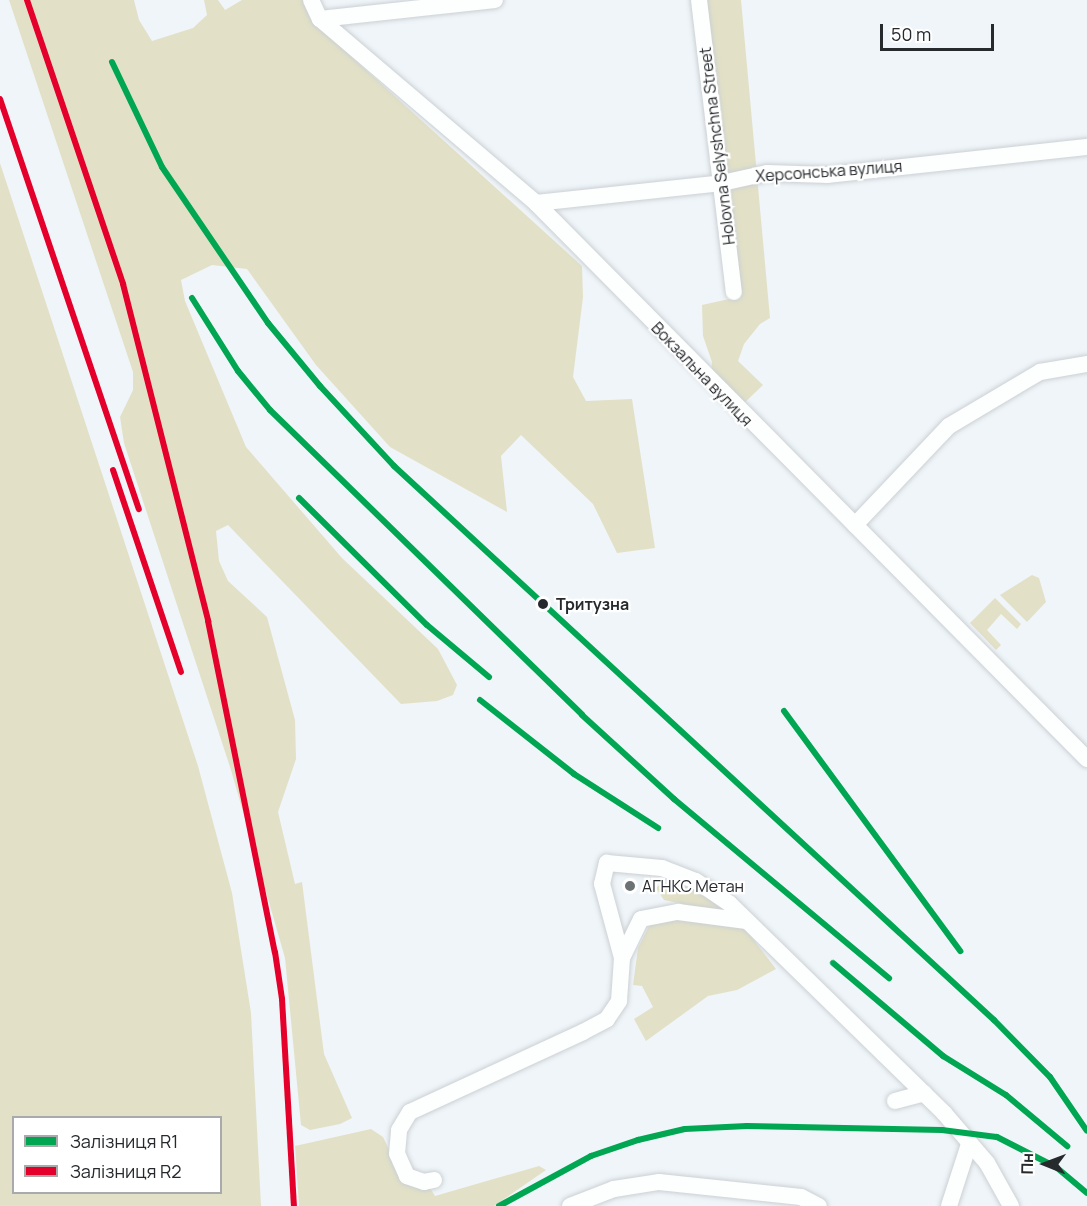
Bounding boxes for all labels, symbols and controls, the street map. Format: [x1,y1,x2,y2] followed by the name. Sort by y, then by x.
[883,12,997,50] scale bar
[891,22,931,46] text: 50 m
[695,46,739,246] street label: Holovna Selyshchna Street
[755,156,903,186] street label: Херсонська вулиця
[648,318,756,430] street label: Вокзальна вулиця
[556,594,629,614] place label: Тритузна
[534,595,552,613] marker: Тритузна
[642,876,744,896] place label: АГНКС Метан
[623,879,637,893] marker: АГНКС Метан
[12,1116,222,1194] legend
[70,1129,178,1153] text: Залізниця R1
[1015,1134,1075,1194] north arrow
[1016,1153,1038,1175] text: Пн
[70,1159,182,1183] text: Залізниця R2

